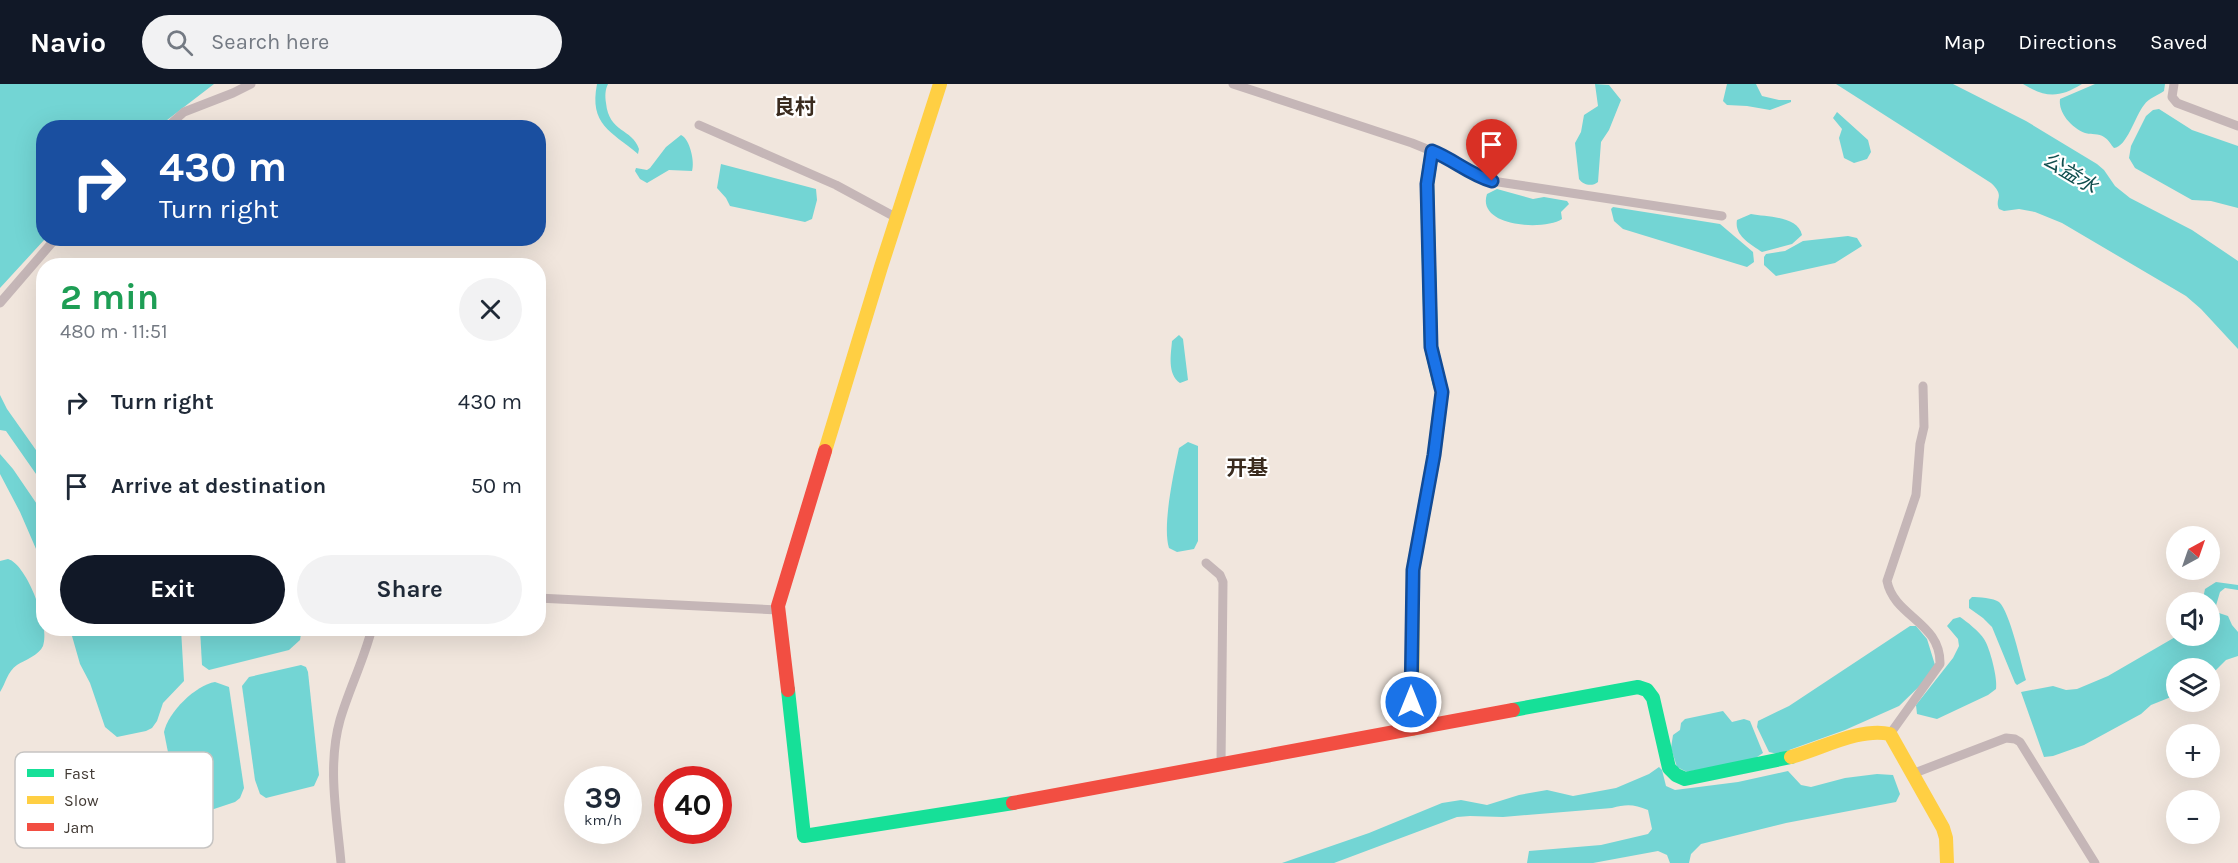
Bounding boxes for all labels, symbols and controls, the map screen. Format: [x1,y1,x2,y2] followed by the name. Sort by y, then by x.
[142,15,562,69] search box
[30,26,106,59] text: Navio
[163,26,196,59] icon: search
[211,29,329,55] text: Search here
[1944,30,1985,54] text: Map
[2018,30,2117,54] text: Directions
[2150,30,2208,54] text: Saved
[774,95,816,119] district label: 良村
[1466,119,1517,181] pin
[1475,128,1508,161] icon: arrive
[159,142,287,192] text: 430 m
[60,144,138,222] icon: right
[2038,148,2102,199] water label: 公益水
[159,193,279,225] text: Turn right
[60,276,159,318] text: 2 min
[459,278,522,341] button: close
[60,320,168,343] text: 480 m · 11:51
[60,386,93,419] icon: right
[111,389,214,415] text: Turn right
[458,389,522,415] text: 430 m
[1226,456,1268,480] district label: 开基
[60,470,93,503] icon: arrive
[111,473,326,499] text: Arrive at destination
[471,473,522,499] text: 50 m
[2166,526,2220,580] north arrow
[2166,526,2220,844] map controls
[60,555,285,624] button: Exit
[297,555,522,624] button: Share
[2166,592,2220,646] button: sound
[2166,658,2220,712] button: layers
[1379,670,1443,734] position arrow
[2166,724,2220,778] button: +
[15,752,213,848] legend
[64,764,95,783] text: Fast
[654,766,732,844] speed limit sign: 40
[585,780,621,816] text: 39
[2166,790,2220,844] button: −
[64,791,99,810] text: Slow
[584,811,622,829] text: km/h
[64,818,94,837] text: Jam

